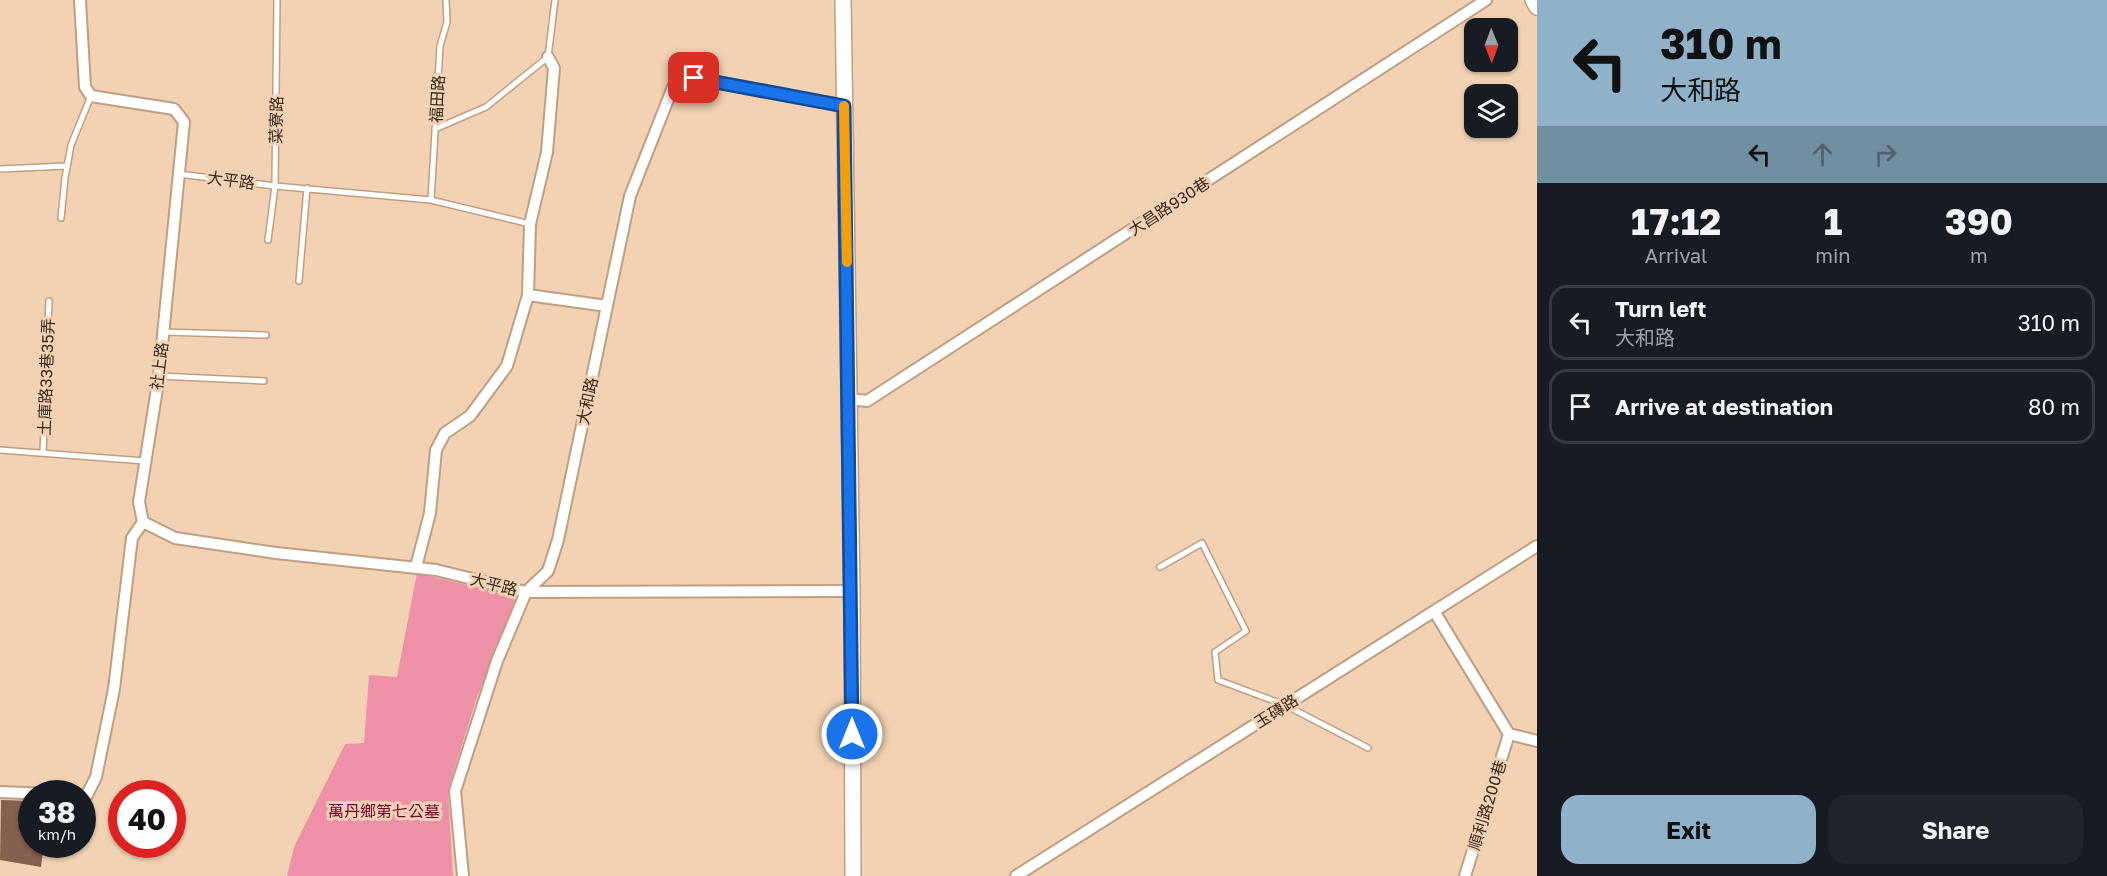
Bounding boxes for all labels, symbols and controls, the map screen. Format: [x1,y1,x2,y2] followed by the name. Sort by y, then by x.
[1464,18,1518,72] north arrow
[1464,18,1518,138] map controls
[1660,18,1782,68] text: 310 m
[1561,24,1639,102] icon: left
[668,52,719,103] pin
[677,61,710,94] icon: arrive
[1660,74,1741,106] text: 大和路
[426,75,448,123] street label: 福田路
[1464,84,1518,138] button: layers
[266,96,286,144] street label: 菜寮路
[1743,138,1776,171] icon: left
[1806,138,1839,171] icon: ahead
[1869,138,1902,171] icon: right
[206,167,256,193] street label: 大平路
[1125,172,1213,240] street label: 大昌路930巷
[1631,200,1721,243] text: 17:12
[1824,200,1842,243] text: 1
[1945,200,2013,243] text: 390
[1645,243,1707,267] text: Arrival
[1815,243,1851,267] text: min
[1970,243,1988,267] text: m
[1615,295,1706,322] text: Turn left
[1564,306,1597,339] icon: left
[2018,309,2080,336] text: 310 m
[34,318,58,436] street label: 土庫路33巷35弄
[1615,325,1675,349] text: 大和路
[146,341,172,391] street label: 社上路
[572,375,602,427] street label: 大和路
[1564,390,1597,423] icon: arrive
[1615,393,1833,420] text: Arrive at destination
[2028,393,2080,420] text: 80 m
[468,568,520,600] street label: 大平路
[1250,690,1302,732] street label: 玉磚路
[820,702,884,766] position arrow
[1464,758,1510,852] street label: 順利路200巷
[108,780,186,858] speed limit sign: 40
[38,794,76,830] text: 38
[1561,795,1816,864] button: Exit
[1828,795,2083,864] button: Share
[328,801,440,821] park label: 萬丹鄉第七公墓
[38,825,76,843] text: km/h

